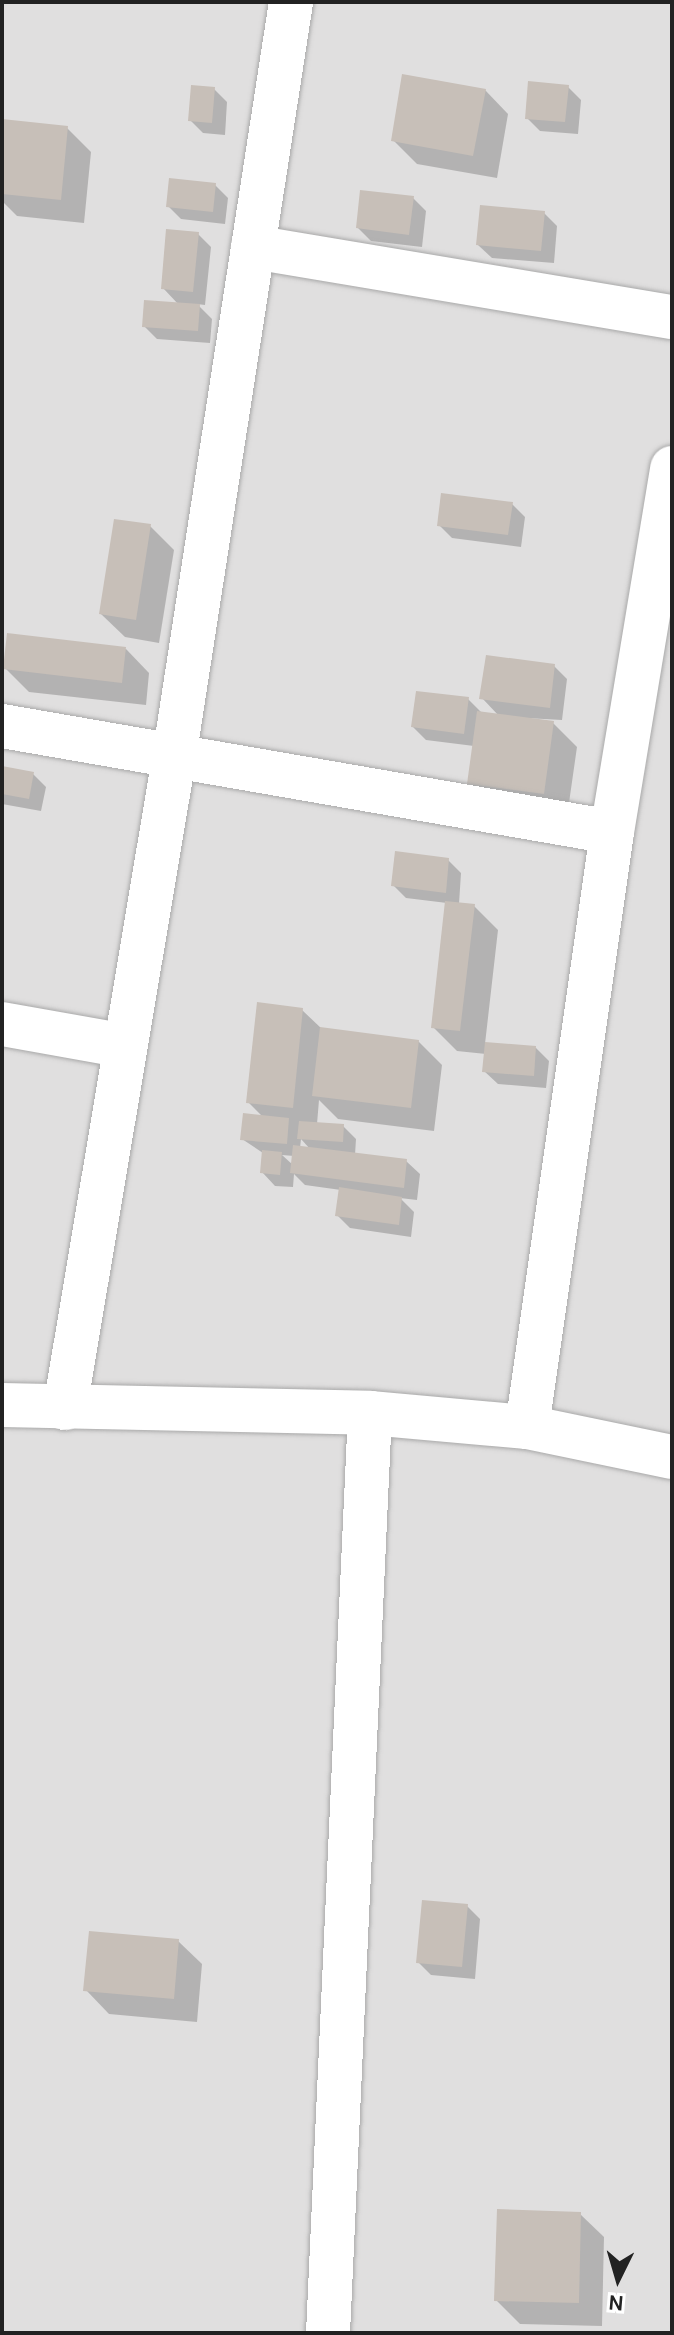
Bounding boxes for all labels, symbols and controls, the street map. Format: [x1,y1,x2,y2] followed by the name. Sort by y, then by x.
[578,2239,658,2319] north arrow
[607,2289,625,2317] text: N

